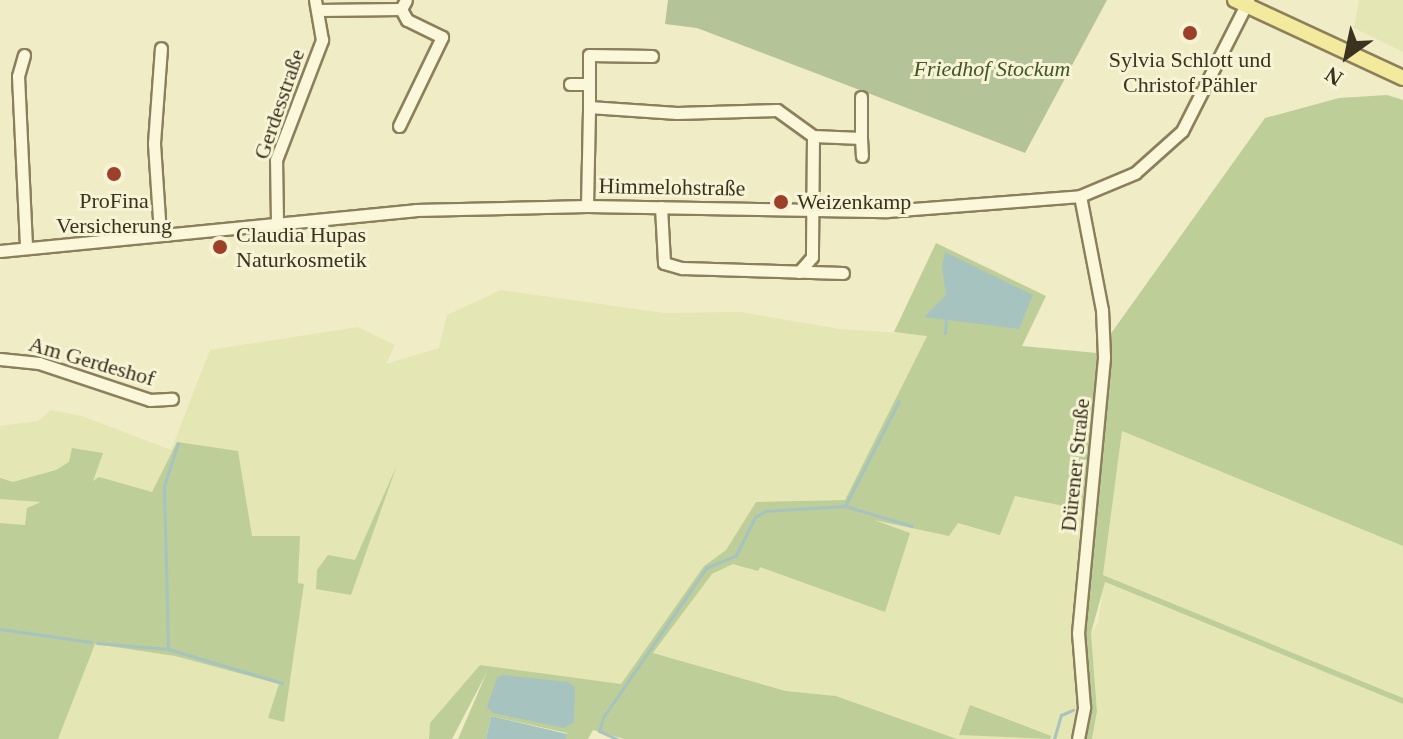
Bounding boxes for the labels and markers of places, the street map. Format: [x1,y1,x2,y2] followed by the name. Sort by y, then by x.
[1181,24,1199,42] marker: Sylvia Schlott und Christof Pähler
[1109,46,1271,98] place label: Sylvia Schlott und Christof Pähler
[105,165,123,183] marker: ProFina Versicherung
[56,187,172,238] place label: ProFina Versicherung
[797,189,911,215] place label: Weizenkamp
[772,193,790,211] marker: Weizenkamp
[236,221,367,272] place label: Claudia Hupas Naturkosmetik
[211,238,229,256] marker: Claudia Hupas Naturkosmetik

